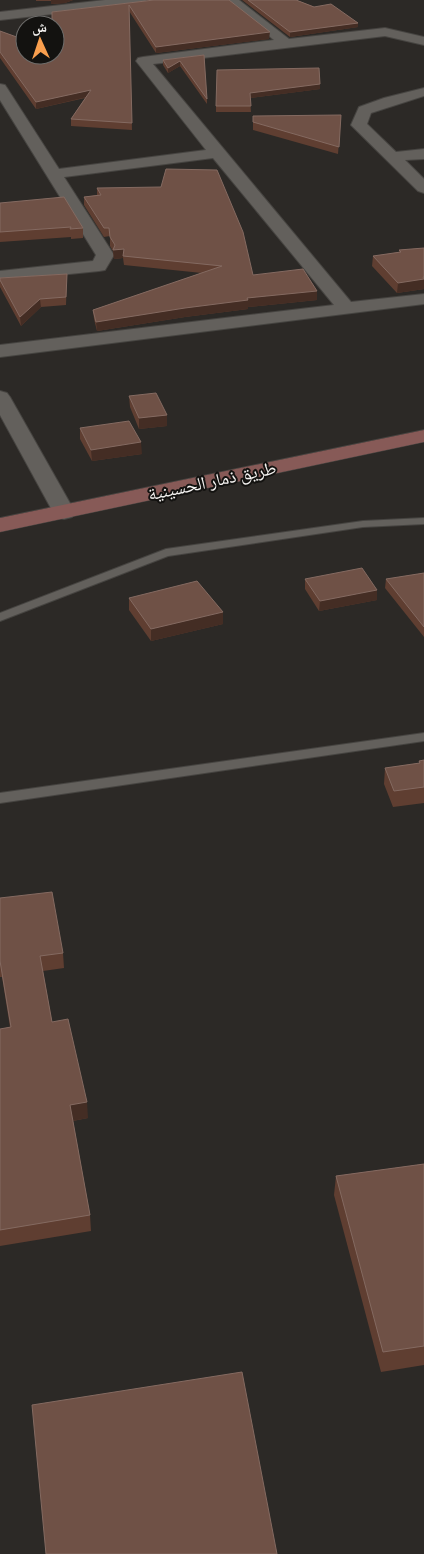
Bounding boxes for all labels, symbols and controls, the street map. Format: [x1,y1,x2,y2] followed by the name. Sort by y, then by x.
[15,15,65,65] north arrow
[31,18,47,36] text: ش
[146,456,278,505] street label: طريق ذمار الحسينية

